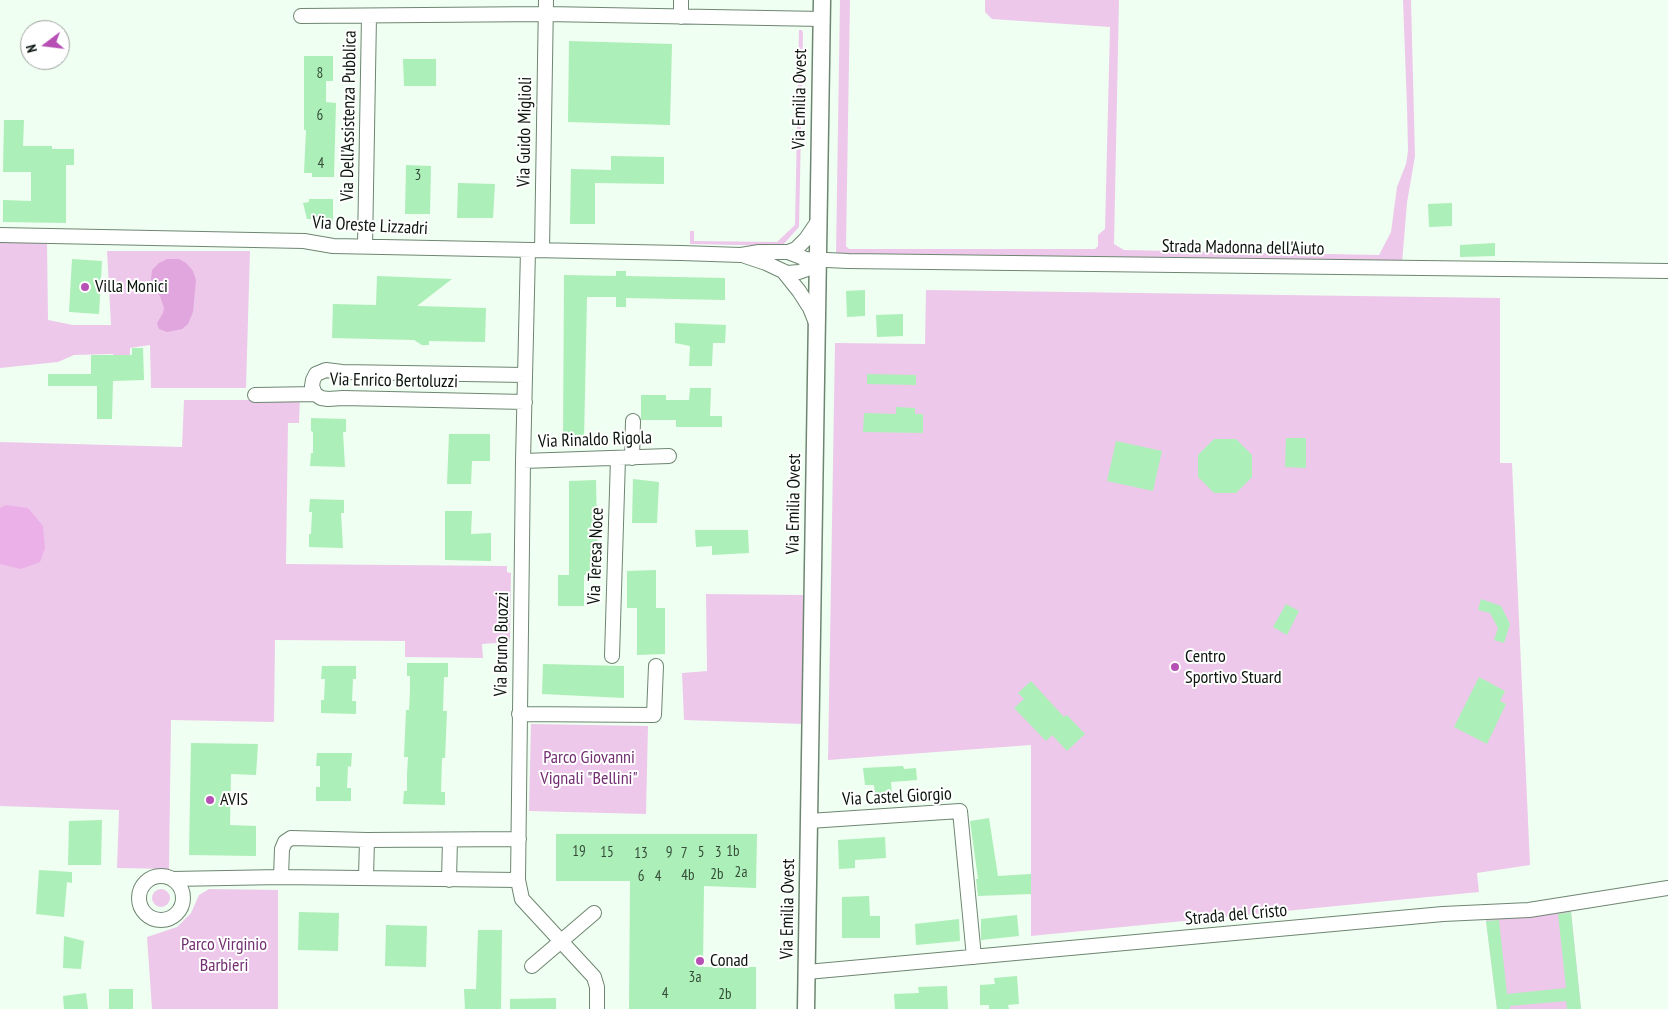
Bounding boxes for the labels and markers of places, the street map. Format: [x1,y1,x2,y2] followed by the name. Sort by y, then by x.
[95,276,168,298] place label: Villa Monici
[79,281,91,293] marker: Villa Monici
[1185,646,1281,689] place label: Centro Sportivo Stuard
[1169,661,1181,673] marker: Centro Sportivo Stuard
[220,789,248,811] place label: AVIS
[204,794,216,806] marker: AVIS
[710,950,748,972] place label: Conad
[694,955,706,967] marker: Conad

